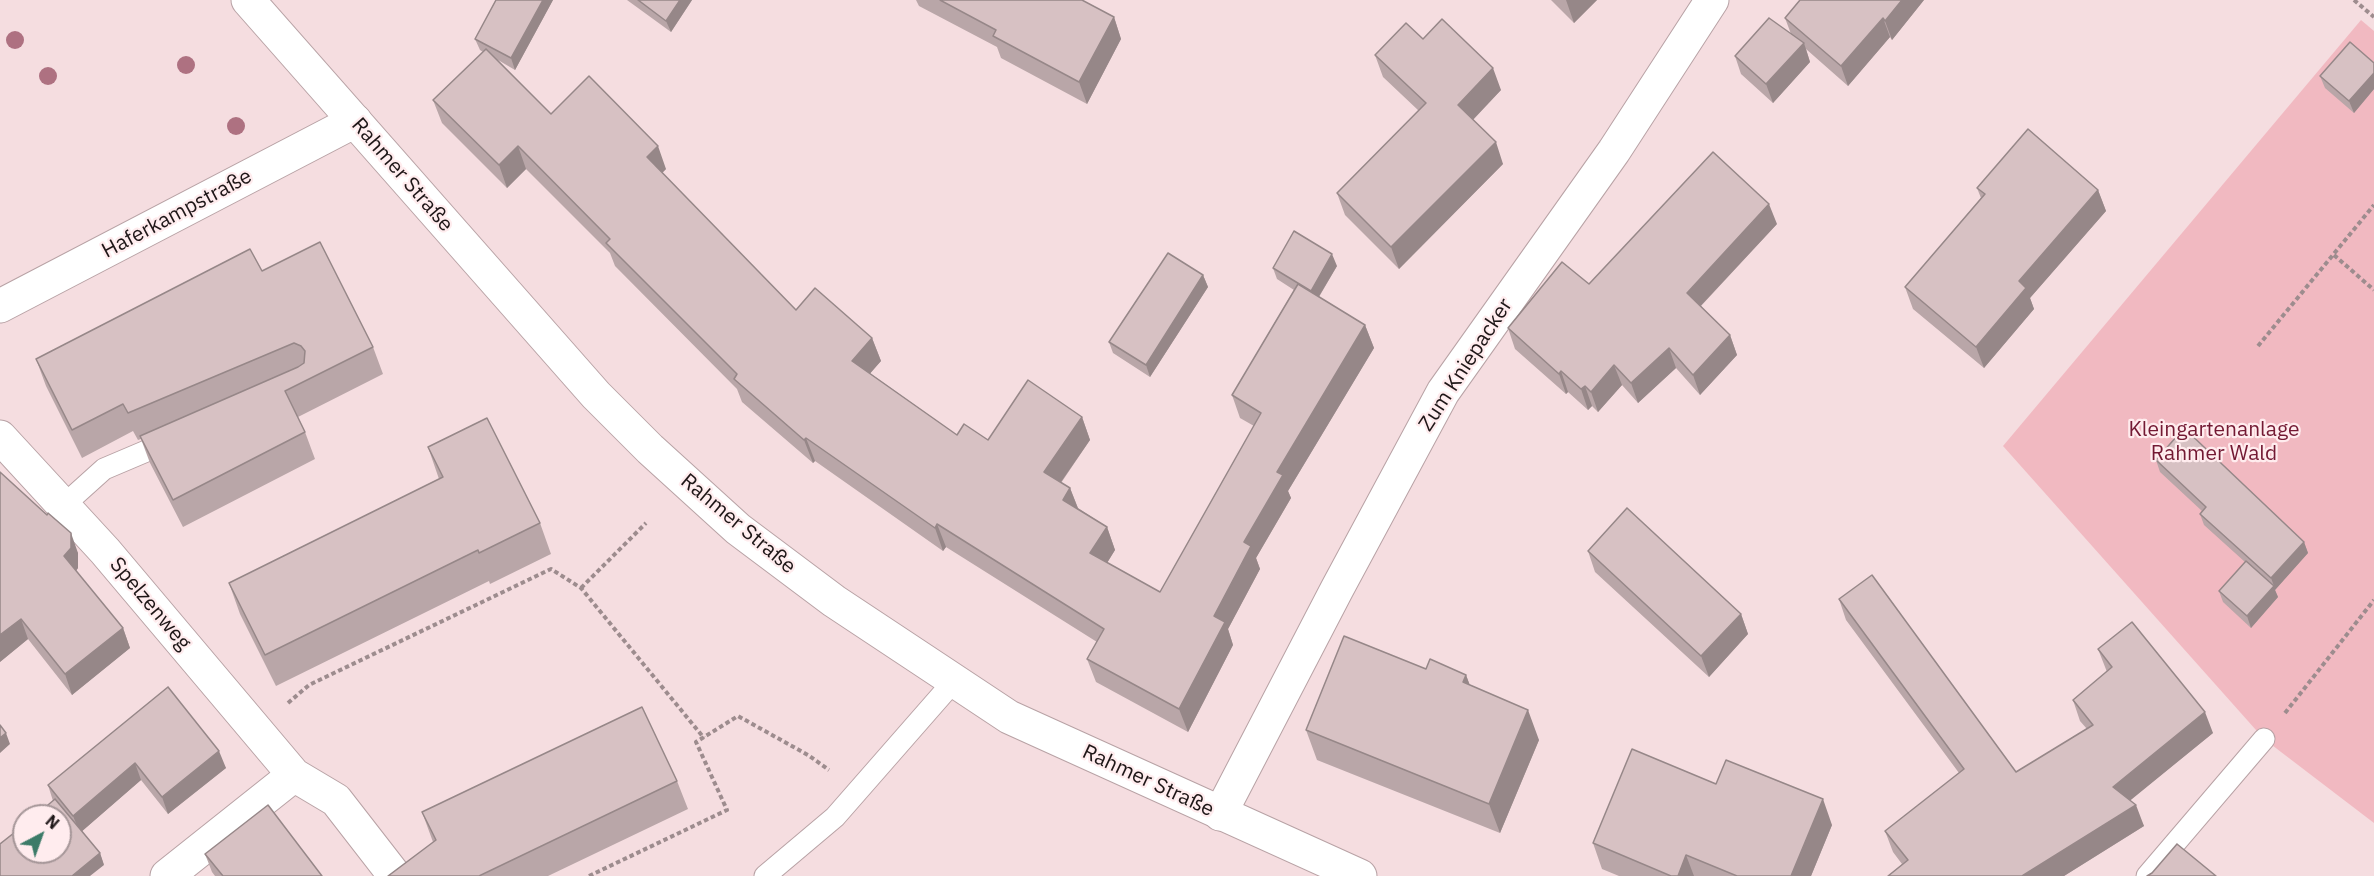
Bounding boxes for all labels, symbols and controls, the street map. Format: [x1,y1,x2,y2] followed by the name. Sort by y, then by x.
[346,113,458,237] street label: Rahmer Straße
[98,164,256,264] street label: Haferkampstraße
[1414,294,1518,436] street label: Zum Kniepacker
[2128,417,2300,467] park label: Kleingartenanlage Rahmer Wald
[675,469,801,579] street label: Rahmer Straße
[104,553,196,655] street label: Spelzenweg
[1078,740,1218,822] street label: Rahmer Straße
[12,804,72,864] north arrow
[42,811,63,833] text: N

